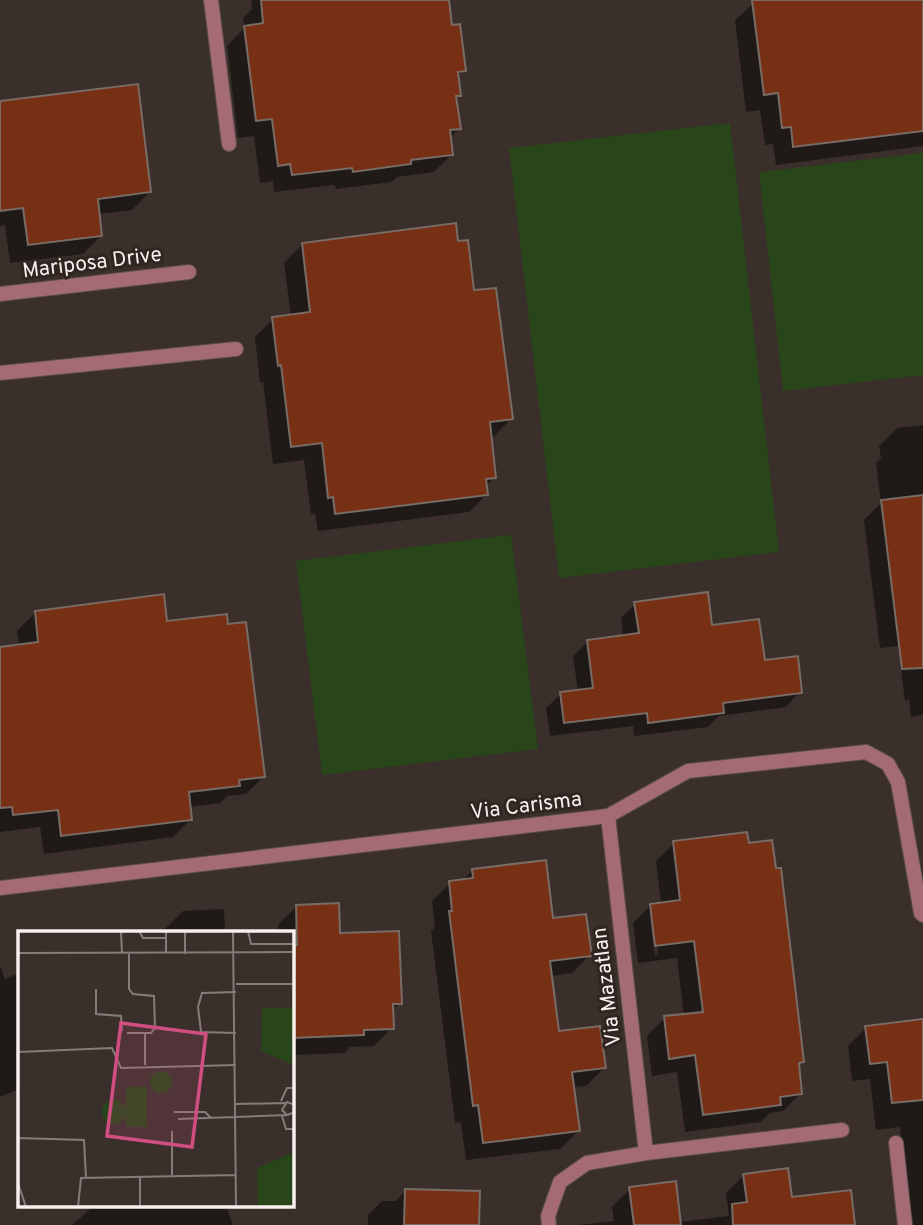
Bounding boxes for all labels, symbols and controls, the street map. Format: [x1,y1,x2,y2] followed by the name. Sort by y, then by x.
[21,242,163,285] street label: Mariposa Drive
[469,786,583,827] street label: Via Carisma
[587,926,628,1048] street label: Via Mazatlan
[18,931,294,1208] inset map

